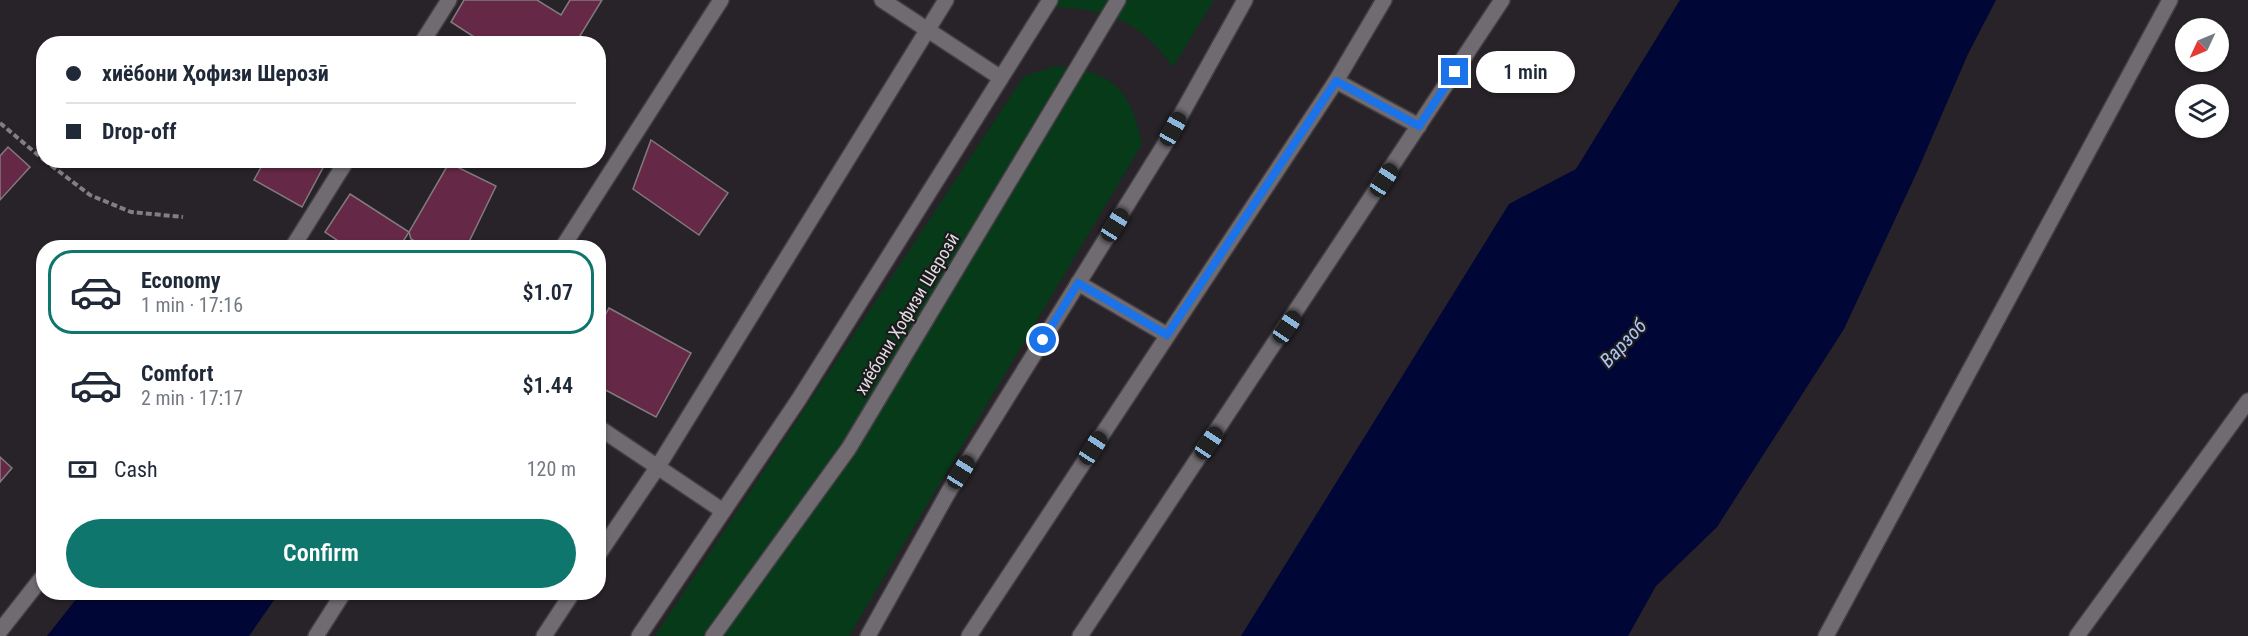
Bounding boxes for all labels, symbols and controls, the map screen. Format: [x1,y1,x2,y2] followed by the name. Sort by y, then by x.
[2175,18,2229,72] north arrow
[2175,18,2229,138] map controls
[1476,51,1575,93] callout: 1 min
[1441,58,1468,85] route end
[1503,60,1548,84] text: 1 min
[102,61,329,86] text: хиёбони Ҳофизи Шерозӣ
[2175,84,2229,138] button: layers
[1156,109,1190,149] car
[102,119,176,144] text: Drop-off
[1367,160,1401,200] car
[1098,205,1132,245] car
[850,229,963,398] street label: хиёбони Ҳофизи Шерозӣ
[69,265,123,319] icon: car
[141,268,221,293] text: Economy
[522,280,573,305] text: $1.07
[141,293,243,317] text: 1 min · 17:16
[1269,307,1305,347] car
[1595,313,1652,372] water label: Варзоб
[1029,326,1056,353] route start
[69,358,123,412] icon: car
[141,361,214,386] text: Comfort
[522,373,573,398] text: $1.44
[141,386,243,410] text: 2 min · 17:17
[1191,423,1227,463] car
[1076,428,1110,468] car
[944,452,978,492] car
[66,453,99,486] icon: cash
[114,457,158,482] text: Cash
[527,457,576,481] text: 120 m
[66,519,576,588] button: Confirm

